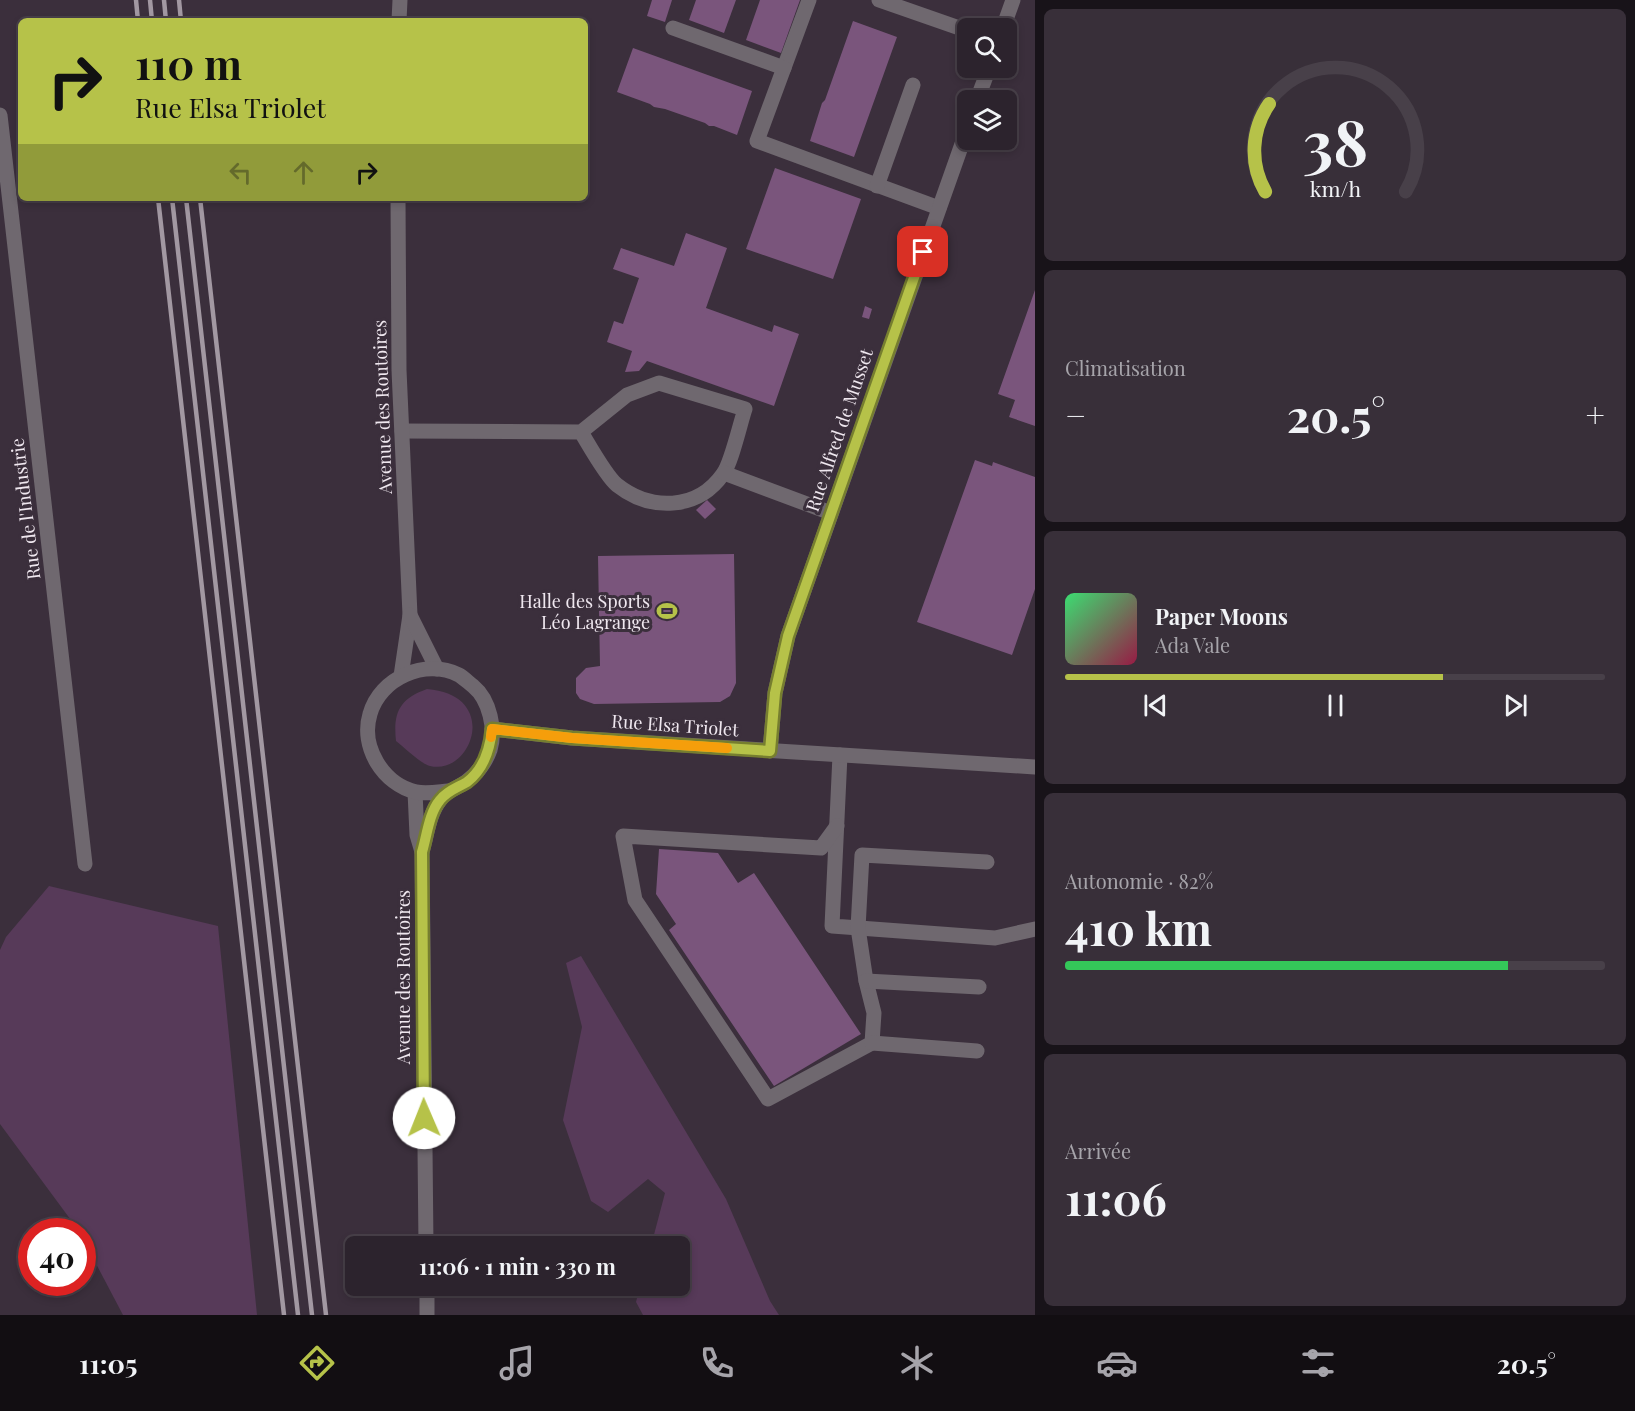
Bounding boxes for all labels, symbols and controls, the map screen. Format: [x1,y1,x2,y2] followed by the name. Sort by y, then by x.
[957,18,1017,150] map controls
[957,18,1017,78] button: search
[135,35,242,91] text: 110 m
[36,42,114,120] icon: right
[135,89,326,125] text: Rue Elsa Triolet
[957,90,1017,150] button: layers
[1302,98,1368,182] text: 38
[224,156,257,189] icon: left
[287,156,320,189] icon: ahead
[350,156,383,189] icon: right
[1309,174,1361,202] text: km/h
[897,226,948,277] pin
[906,235,939,268] icon: arrive
[367,319,397,496] street label: Avenue des Routoires
[800,345,878,515] street label: Rue Alfred de Musset
[1065,354,1186,381] text: Climatisation
[1287,384,1385,444] text: 20.5°
[1065,392,1086,436] text: −
[1586,392,1605,436] text: +
[4,437,46,581] street label: Rue de l'Industrie
[519,589,650,634] place label: Halle des Sports Léo Lagrange
[655,599,679,623] sports icon: Halle des Sports Léo Lagrange
[1155,601,1288,631] text: Paper Moons
[1155,631,1230,658] text: Ada Vale
[1139,689,1172,722] icon: previous
[1319,689,1352,722] icon: pause
[1499,689,1532,722] icon: next
[611,709,740,741] street label: Rue Elsa Triolet
[1065,867,1213,894] text: Autonomie · 82%
[391,890,415,1065] street label: Avenue des Routoires
[1065,897,1212,957] text: 410 km
[392,1086,456,1150] position arrow
[1065,1137,1131,1164] text: Arrivée
[1065,1167,1167,1227] text: 11:06
[18,1218,96,1296] speed limit sign: 40
[419,1251,616,1281] text: 11:06 · 1 min · 330 m
[296,1342,338,1384] icon: directions
[496,1342,538,1384] icon: music
[696,1342,738,1384] icon: phone
[896,1342,938,1384] icon: climate
[1096,1342,1138,1384] icon: car
[1297,1342,1339,1384] icon: filters
[79,1345,137,1381] text: 11:05
[1497,1345,1556,1381] text: 20.5°

